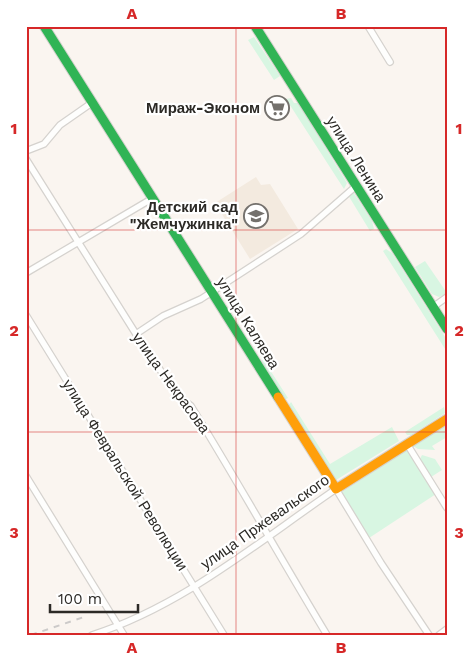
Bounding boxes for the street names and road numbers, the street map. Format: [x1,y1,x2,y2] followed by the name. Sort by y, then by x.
[322,113,390,206] street label: улица Ленина
[213,274,284,373] street label: улица Каляева
[128,329,214,438] street label: улица Некрасова
[58,376,192,574] street label: улица Февральской Революции
[197,471,333,573] street label: улица Пржевальского

